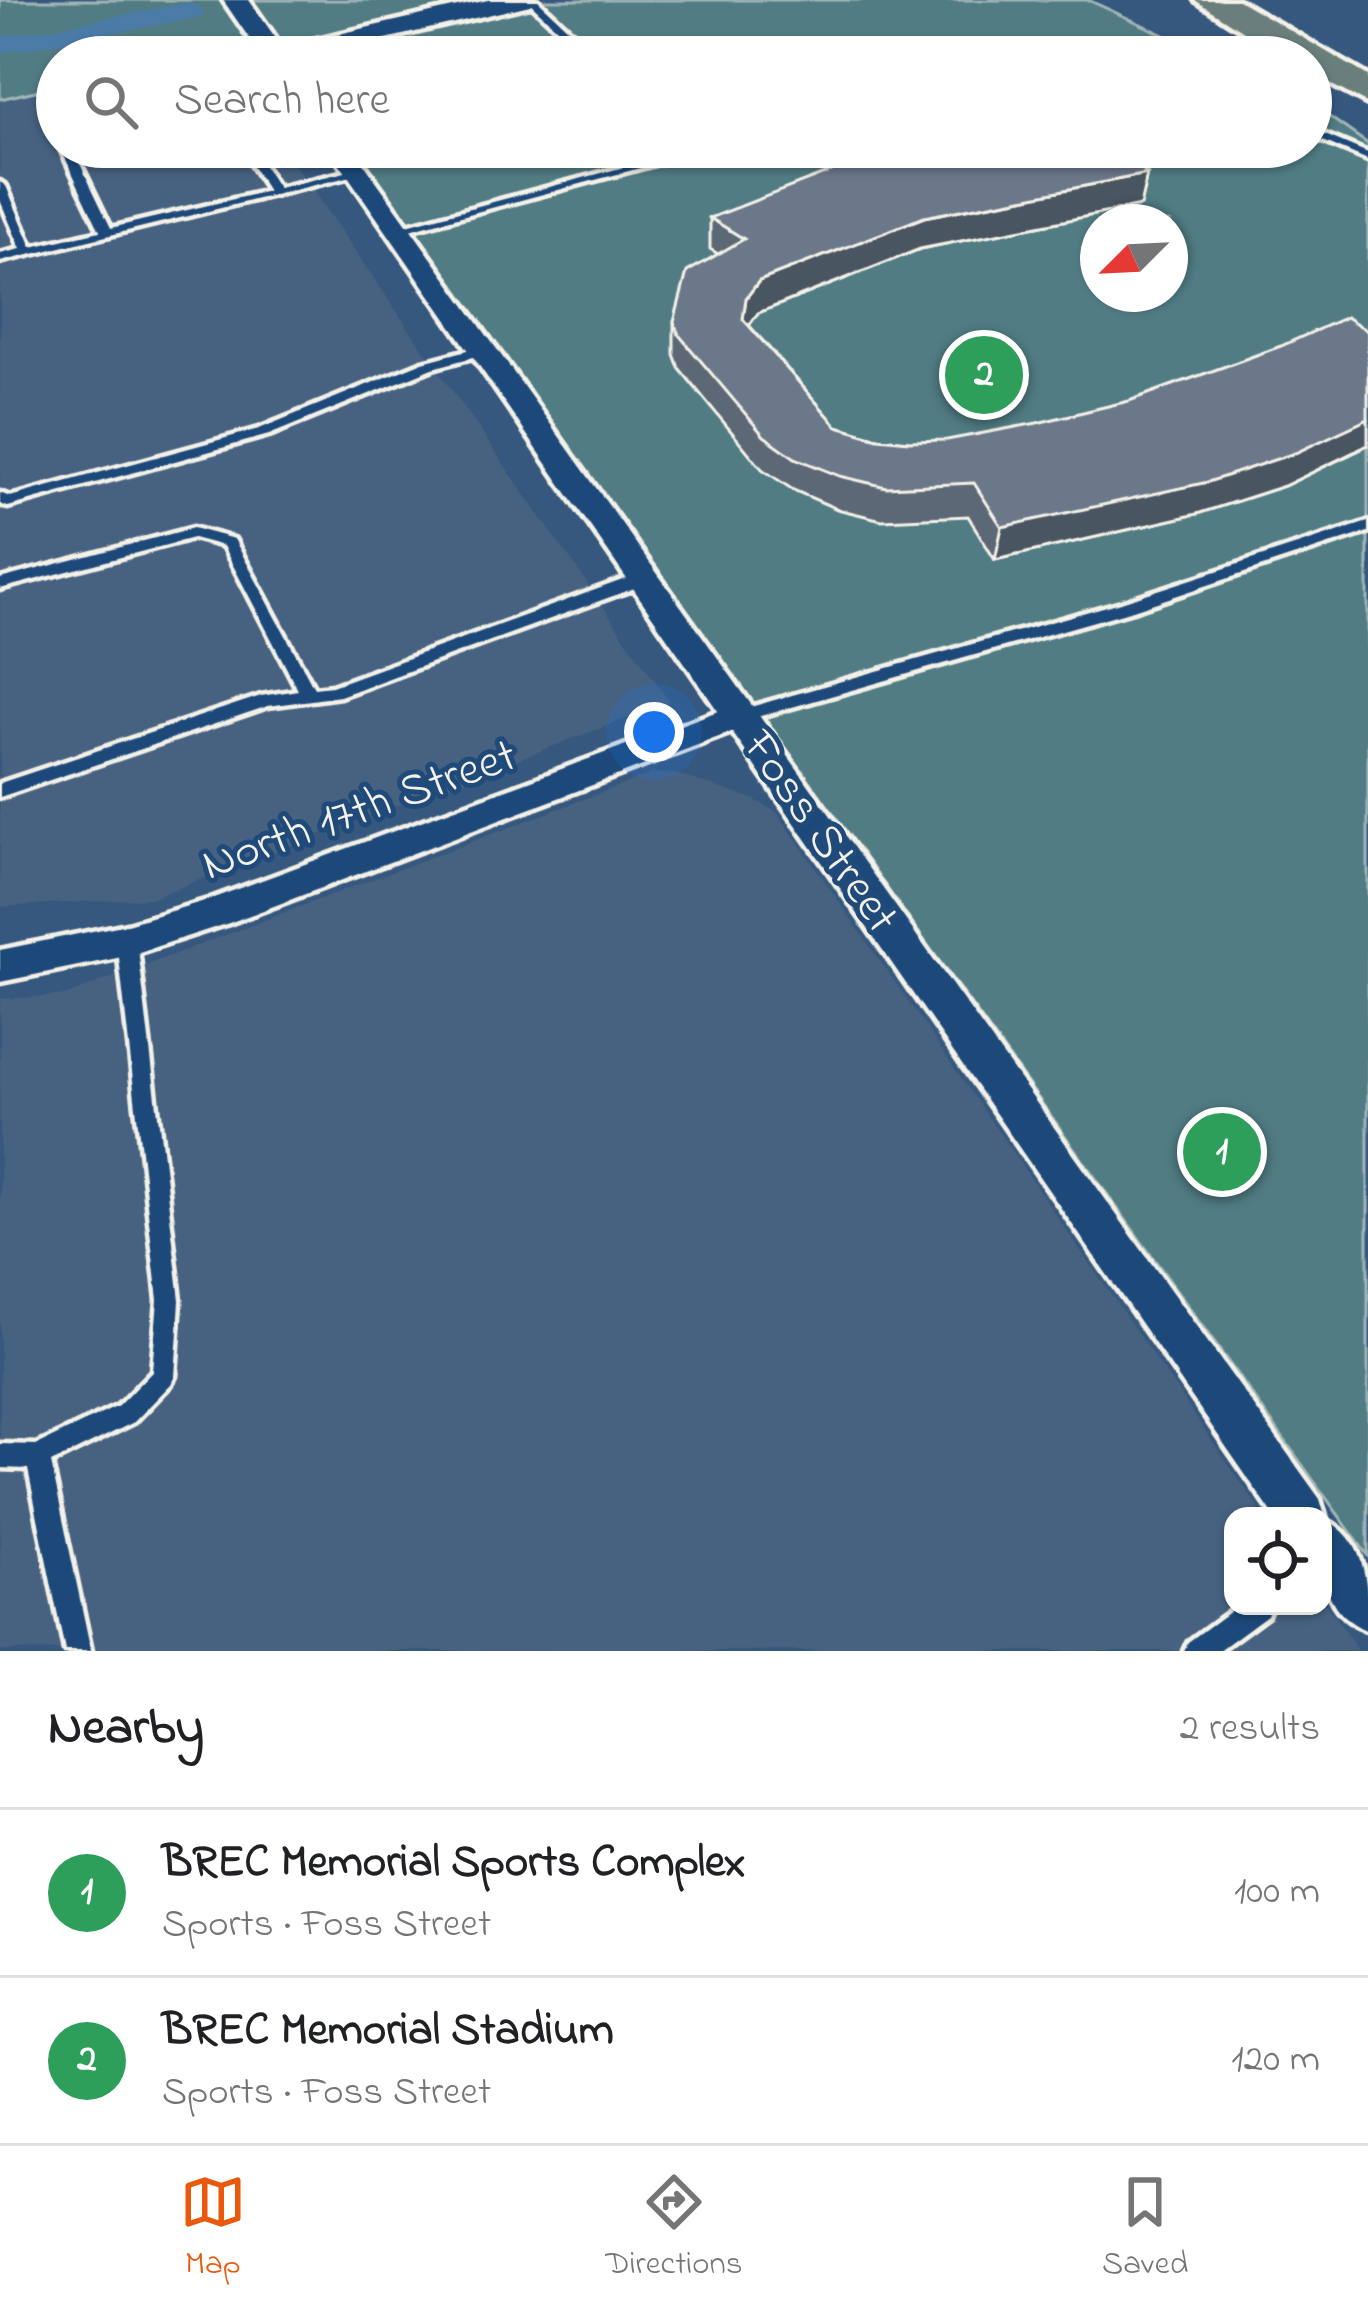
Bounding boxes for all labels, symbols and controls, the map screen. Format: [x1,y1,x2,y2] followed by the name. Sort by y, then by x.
[36,36,1332,168] search box
[78,69,144,135] icon: search
[174,69,390,135] text: Search here
[1080,204,1188,312] north arrow
[945,330,1023,420] pin: 2
[624,702,684,762] your location
[723,716,915,949] street label: Foss Street
[193,722,527,901] street label: North 17th Street
[1183,1107,1261,1197] pin: 1
[1224,1507,1332,1615] map controls
[1224,1507,1332,1615] button: locate
[48,1692,204,1767] text: Nearby
[1180,1701,1320,1758] text: 2 results
[162,1831,745,1897] text: BREC Memorial Sports Complex
[81,1864,93,1921] text: 1
[1234,1864,1320,1921] text: 100 m
[162,1897,491,1954] text: Sports · Foss Street
[162,1999,614,2065] text: BREC Memorial Stadium
[77,2032,97,2089] text: 2
[1231,2032,1320,2089] text: 120 m
[162,2065,491,2122] text: Sports · Foss Street
[180,2169,246,2289] tab: Map
[605,2169,743,2289] tab: Directions
[1102,2169,1188,2289] tab: Saved

